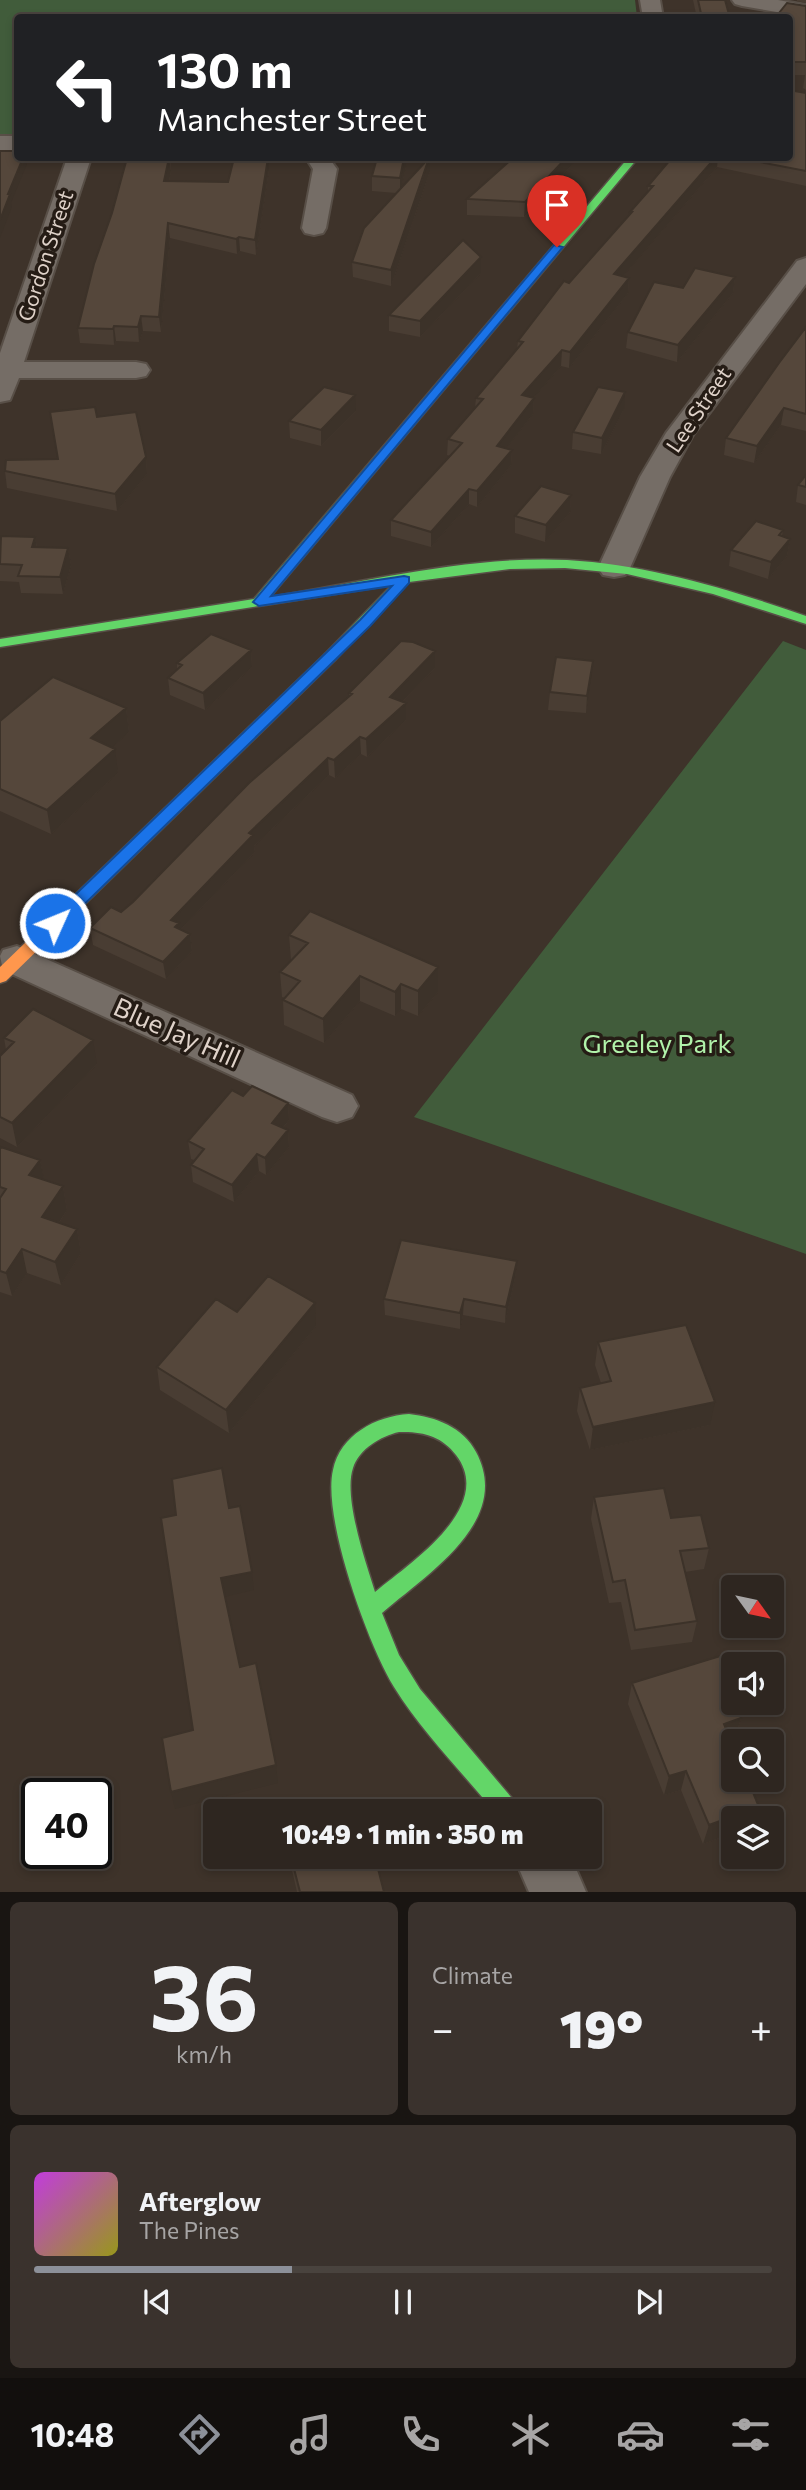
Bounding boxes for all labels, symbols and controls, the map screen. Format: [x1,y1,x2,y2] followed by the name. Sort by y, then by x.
[157,38,292,98] text: 130 m
[42,42,133,133] icon: left
[157,98,427,138] text: Manchester Street
[527,175,587,247] pin
[538,186,576,224] icon: arrive
[12,187,77,324] street label: Gordon Street
[660,362,735,457] street label: Lee Street
[18,886,92,960] position arrow
[110,990,246,1073] street label: Blue Jay Hill
[582,1027,732,1058] park label: Greeley Park
[721,1575,784,1638] north arrow
[721,1575,784,1869] map controls
[721,1652,784,1715] button: sound
[721,1729,784,1792] button: search
[21,1778,112,1869] speed limit sign: 40
[721,1806,784,1869] button: layers
[282,1818,523,1849] text: 10:49 · 1 min · 350 m
[149,1938,259,2050] text: 36
[432,1961,513,1989] text: Climate
[560,1995,643,2059] text: 19°
[432,2004,454,2051] text: −
[750,2004,772,2051] text: +
[176,2040,232,2068] text: km/h
[139,2185,261,2216] text: Afterglow
[139,2216,240,2244] text: The Pines
[138,2283,176,2321] icon: previous
[384,2283,422,2321] icon: pause
[630,2283,668,2321] icon: next
[175,2410,224,2459] icon: directions
[286,2410,335,2459] icon: music
[396,2410,445,2459] icon: phone
[506,2410,555,2459] icon: climate
[616,2410,665,2459] icon: car
[726,2410,775,2459] icon: filters
[31,2414,114,2454] text: 10:48

